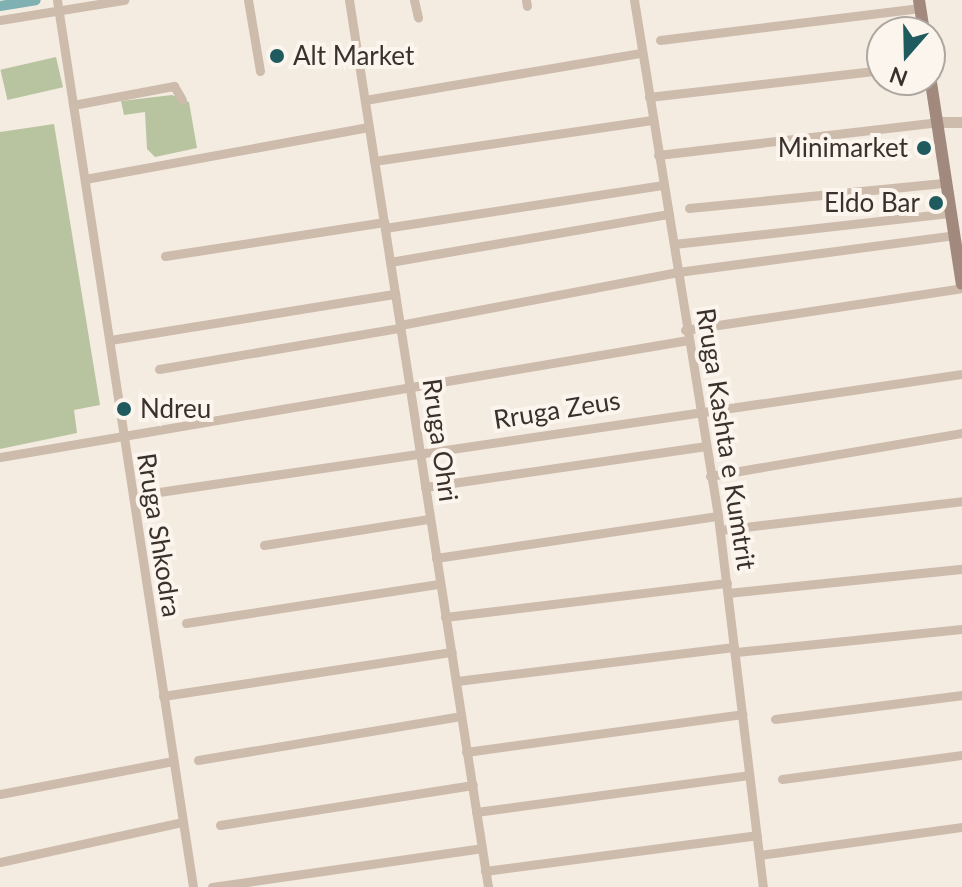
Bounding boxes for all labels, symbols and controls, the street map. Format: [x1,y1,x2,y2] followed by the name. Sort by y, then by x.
[866,16,946,96] north arrow
[293,40,414,72] place label: Alt Market
[268,47,286,65] marker: Alt Market
[886,62,911,93] text: N
[778,132,908,164] place label: Minimarket
[915,139,933,157] marker: Minimarket
[824,187,920,219] place label: Eldo Bar
[927,194,945,212] marker: Eldo Bar
[690,306,762,572] street label: Rruga Kashta e Kumtrit
[416,376,464,504] street label: Rruga Ohri
[492,385,622,435] street label: Rruga Zeus
[140,393,211,425] place label: Ndreu
[115,400,133,418] marker: Ndreu
[131,451,187,619] street label: Rruga Shkodra

